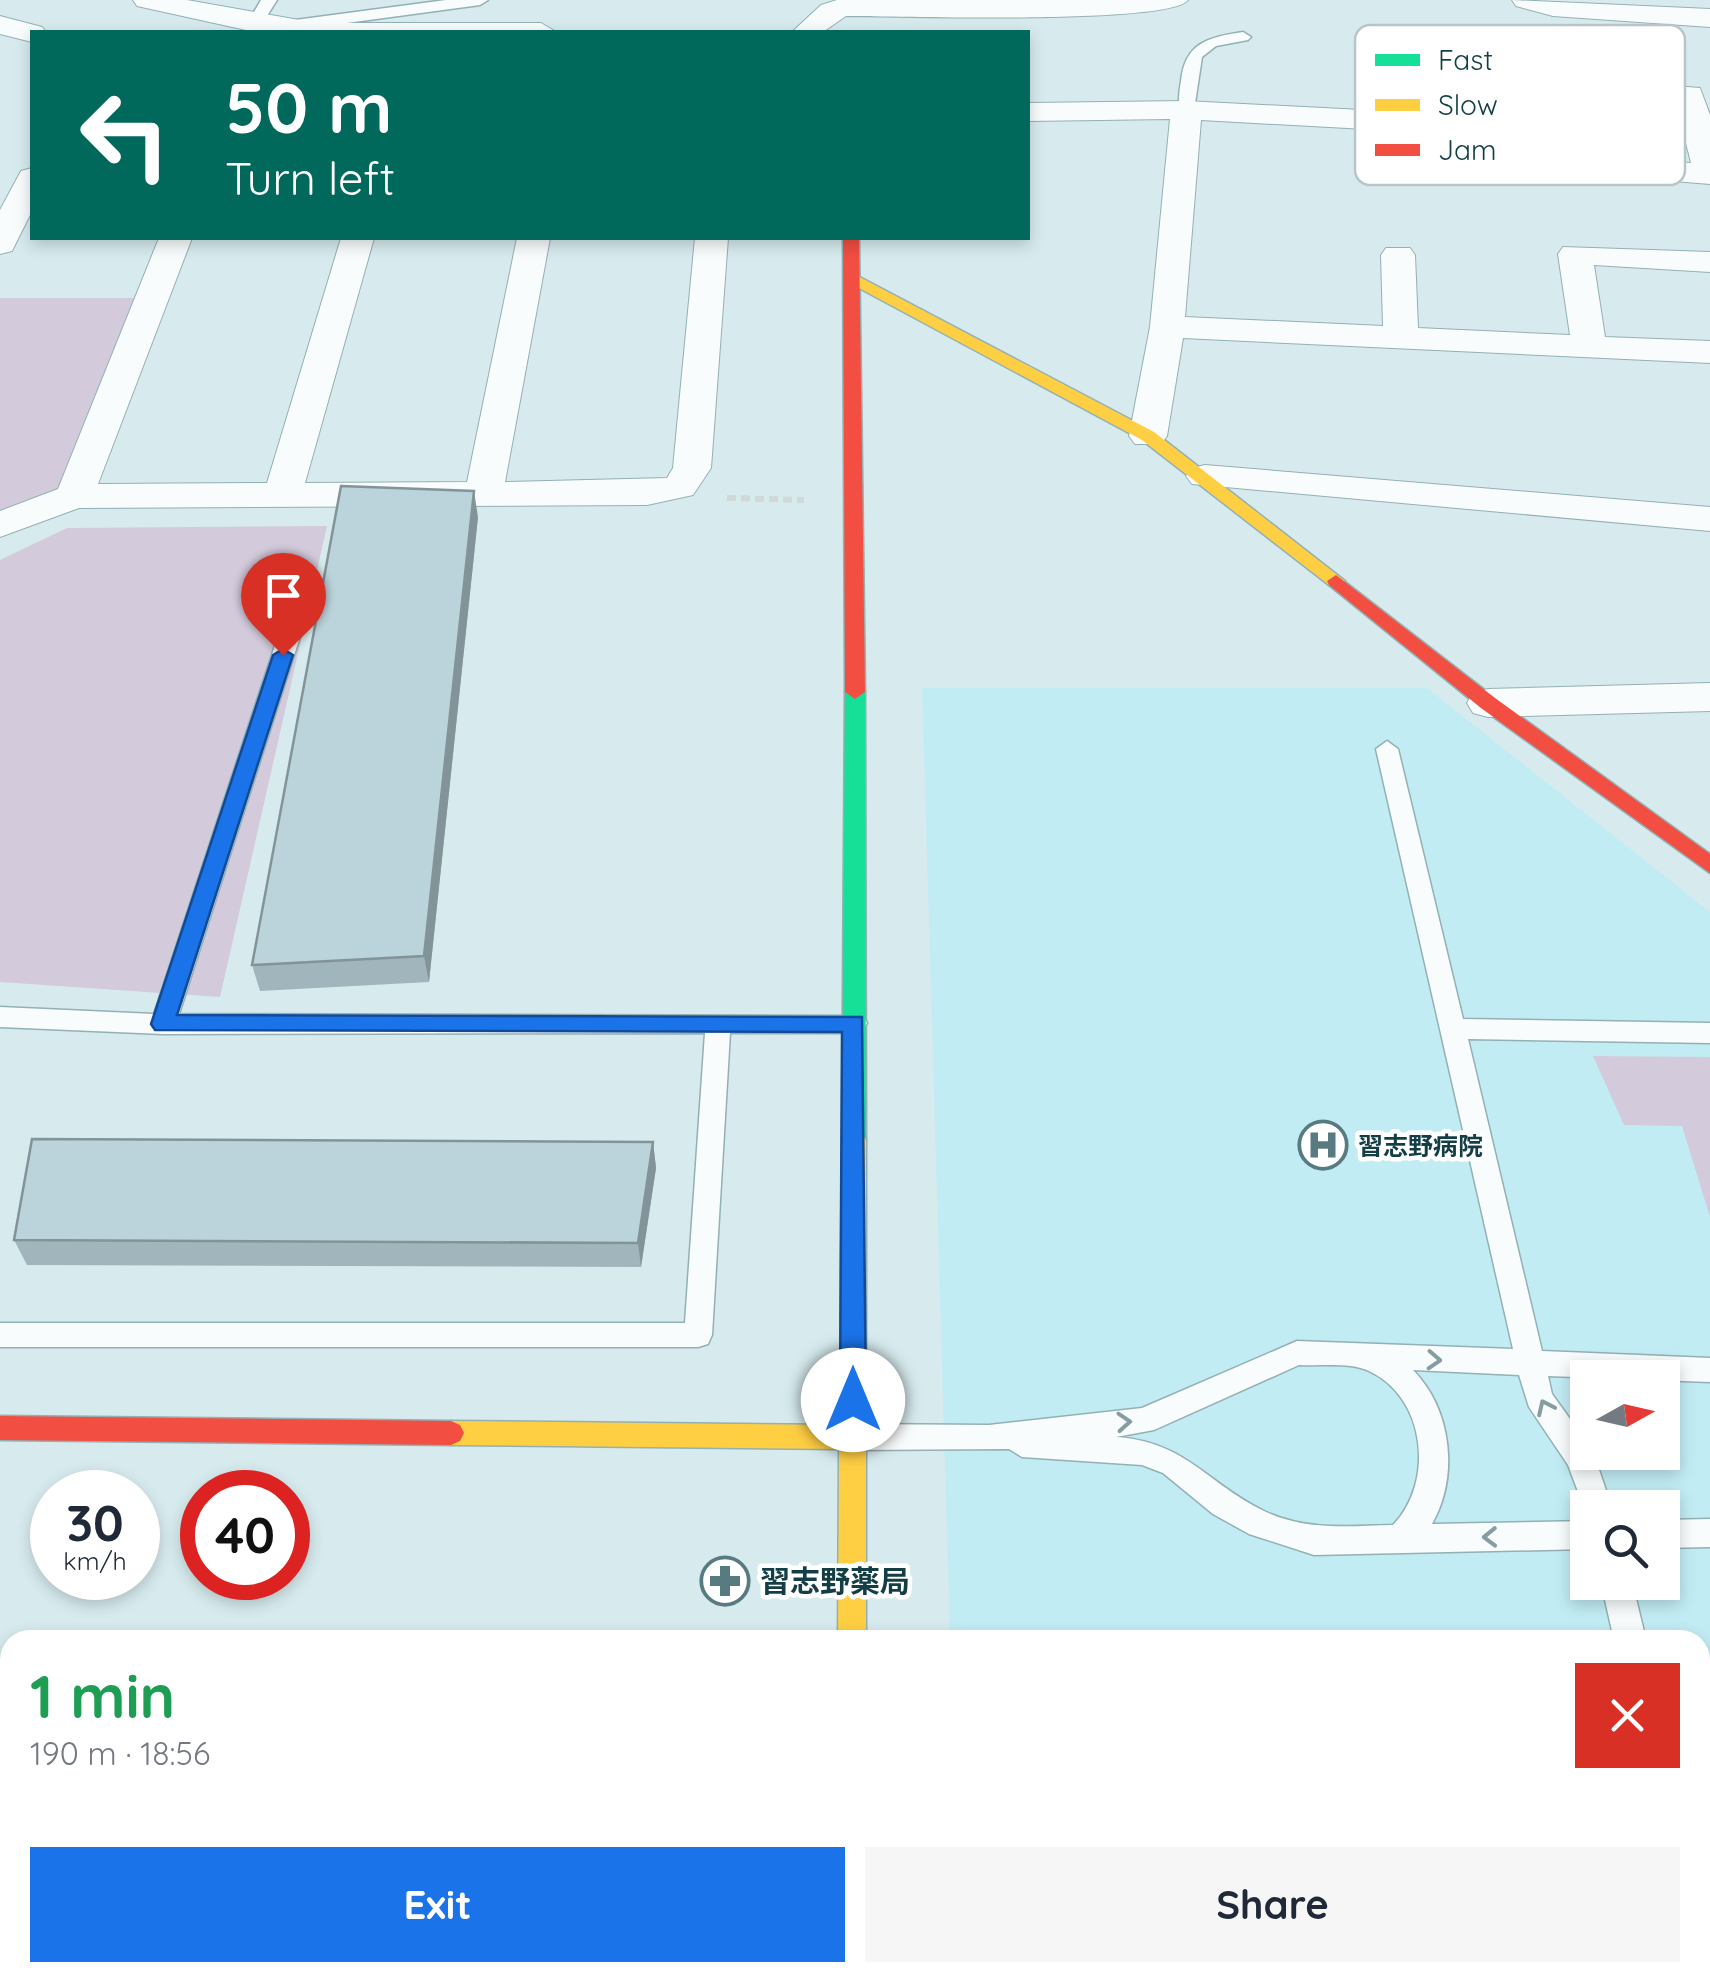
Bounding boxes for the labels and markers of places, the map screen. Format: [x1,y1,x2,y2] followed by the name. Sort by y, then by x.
[241,553,326,656] pin
[1297,1119,1349,1171] hospital icon: 習志野病院
[1358,1130,1483,1161] place label: 習志野病院
[699,1555,751,1607] pharmacy icon: 習志野薬局
[760,1562,910,1600] place label: 習志野薬局

